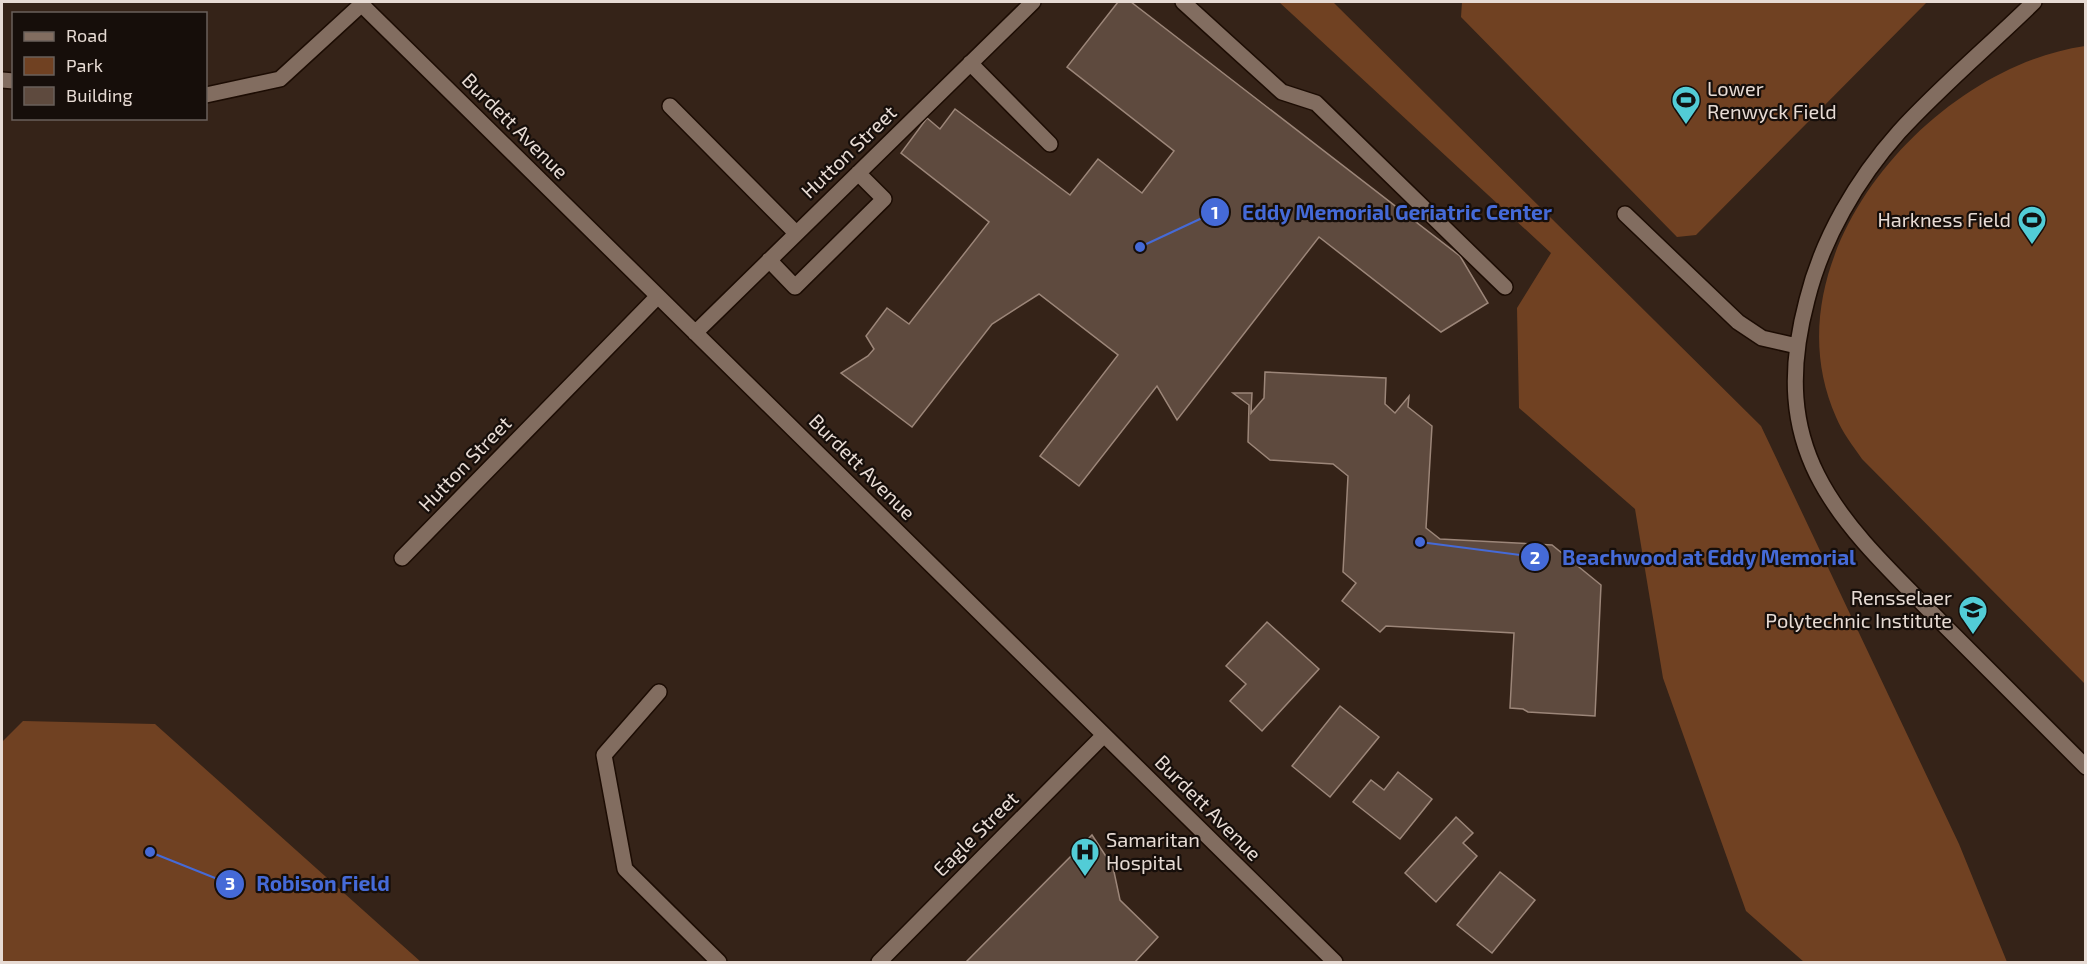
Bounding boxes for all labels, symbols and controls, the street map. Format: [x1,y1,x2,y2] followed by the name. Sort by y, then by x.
[12,12,207,120] legend
[66,24,107,46] text: Road
[66,54,103,76] text: Park
[458,67,574,183] street label: Burdett Avenue
[1707,76,1837,123] place label: Lower Renwyck Field
[66,84,133,106] text: Building
[1670,84,1702,126] sports icon: Lower Renwyck Field
[796,100,901,203] street label: Hutton Street
[1200,193,1565,232] callout: Eddy Memorial Geriatric Center
[1242,199,1552,225] text: Eddy Memorial Geriatric Center
[1211,201,1219,223] text: 1
[2016,204,2048,246] sports icon: Harkness Field
[1877,207,2011,231] place label: Harkness Field
[805,408,921,524] street label: Burdett Avenue
[413,410,516,516] street label: Hutton Street
[1520,538,1869,577] callout: Beachwood at Eddy Memorial
[1562,544,1856,570] text: Beachwood at Eddy Memorial
[1530,546,1540,568] text: 2
[1765,585,1952,632] place label: Rensselaer Polytechnic Institute
[1957,594,1989,636] school or university icon: Rensselaer Polytechnic Institute
[1151,749,1267,865] street label: Burdett Avenue
[928,786,1023,881] street label: Eagle Street
[1106,827,1200,874] place label: Samaritan Hospital
[1069,836,1101,878] hospital icon: Samaritan Hospital
[215,864,402,903] callout: Robison Field
[256,870,390,895] text: Robison Field
[225,872,235,894] text: 3

